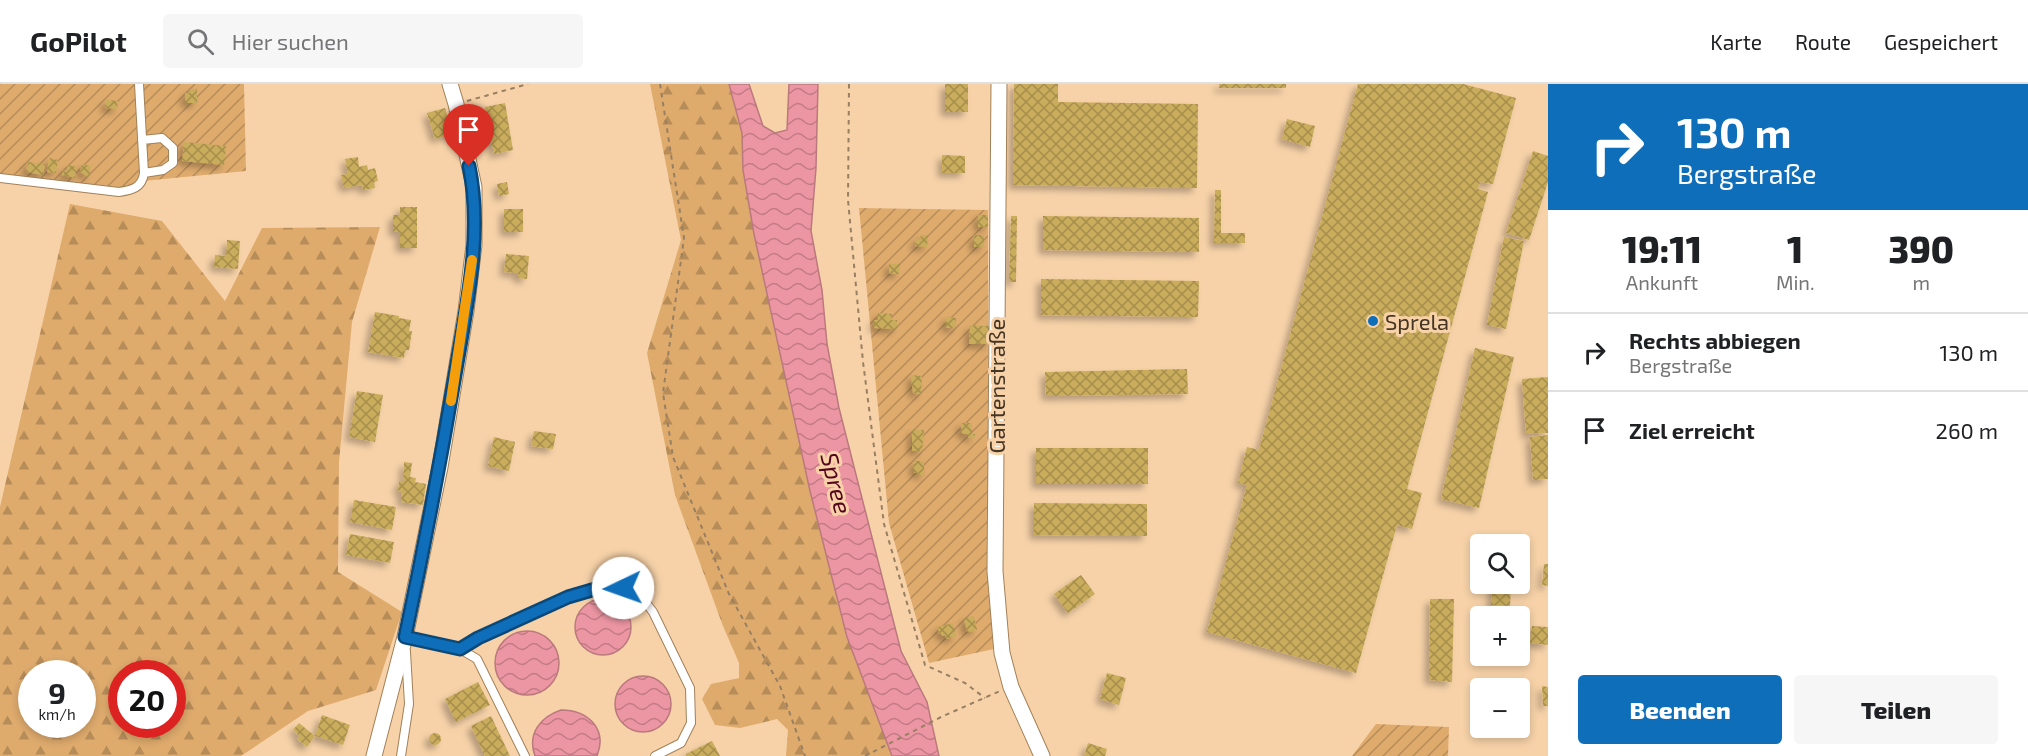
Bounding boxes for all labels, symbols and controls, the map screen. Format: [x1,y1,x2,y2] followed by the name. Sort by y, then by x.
[163,14,583,68] search box
[30,24,127,58] text: GoPilot
[184,25,217,58] icon: search
[232,28,349,54] text: Hier suchen
[1710,29,1762,54] text: Karte
[1795,29,1851,54] text: Route
[1884,29,1998,54] text: Gespeichert
[443,104,494,166] pin
[1677,106,1792,156] text: 130 m
[1578,108,1656,186] icon: right
[452,113,485,146] icon: arrive
[1677,157,1816,189] text: Bergstraße
[1622,227,1702,270] text: 19:11
[1787,227,1803,270] text: 1
[1889,227,1954,270] text: 390
[1626,270,1698,294] text: Ankunft
[1776,270,1815,294] text: Min.
[1913,270,1930,294] text: m
[1385,308,1449,334] place label: Sprela
[1366,314,1380,328] marker: Sprela
[983,319,1009,453] street label: Gartenstraße
[1629,327,1801,353] text: Rechts abbiegen
[1578,336,1611,369] icon: right
[1940,339,1998,365] text: 130 m
[1629,353,1732,377] text: Bergstraße
[1578,414,1611,447] icon: arrive
[1629,417,1755,443] text: Ziel erreicht
[1936,417,1998,443] text: 260 m
[815,449,859,517] water label: Spree
[1470,534,1530,738] map controls
[1470,534,1530,594] button: search
[591,556,655,620] position arrow
[1470,606,1530,666] button: +
[108,660,186,738] speed limit sign: 20
[48,674,66,710] text: 9
[1578,675,1782,744] button: Beenden
[1794,675,1998,744] button: Teilen
[1470,678,1530,738] button: −
[38,705,76,723] text: km/h

